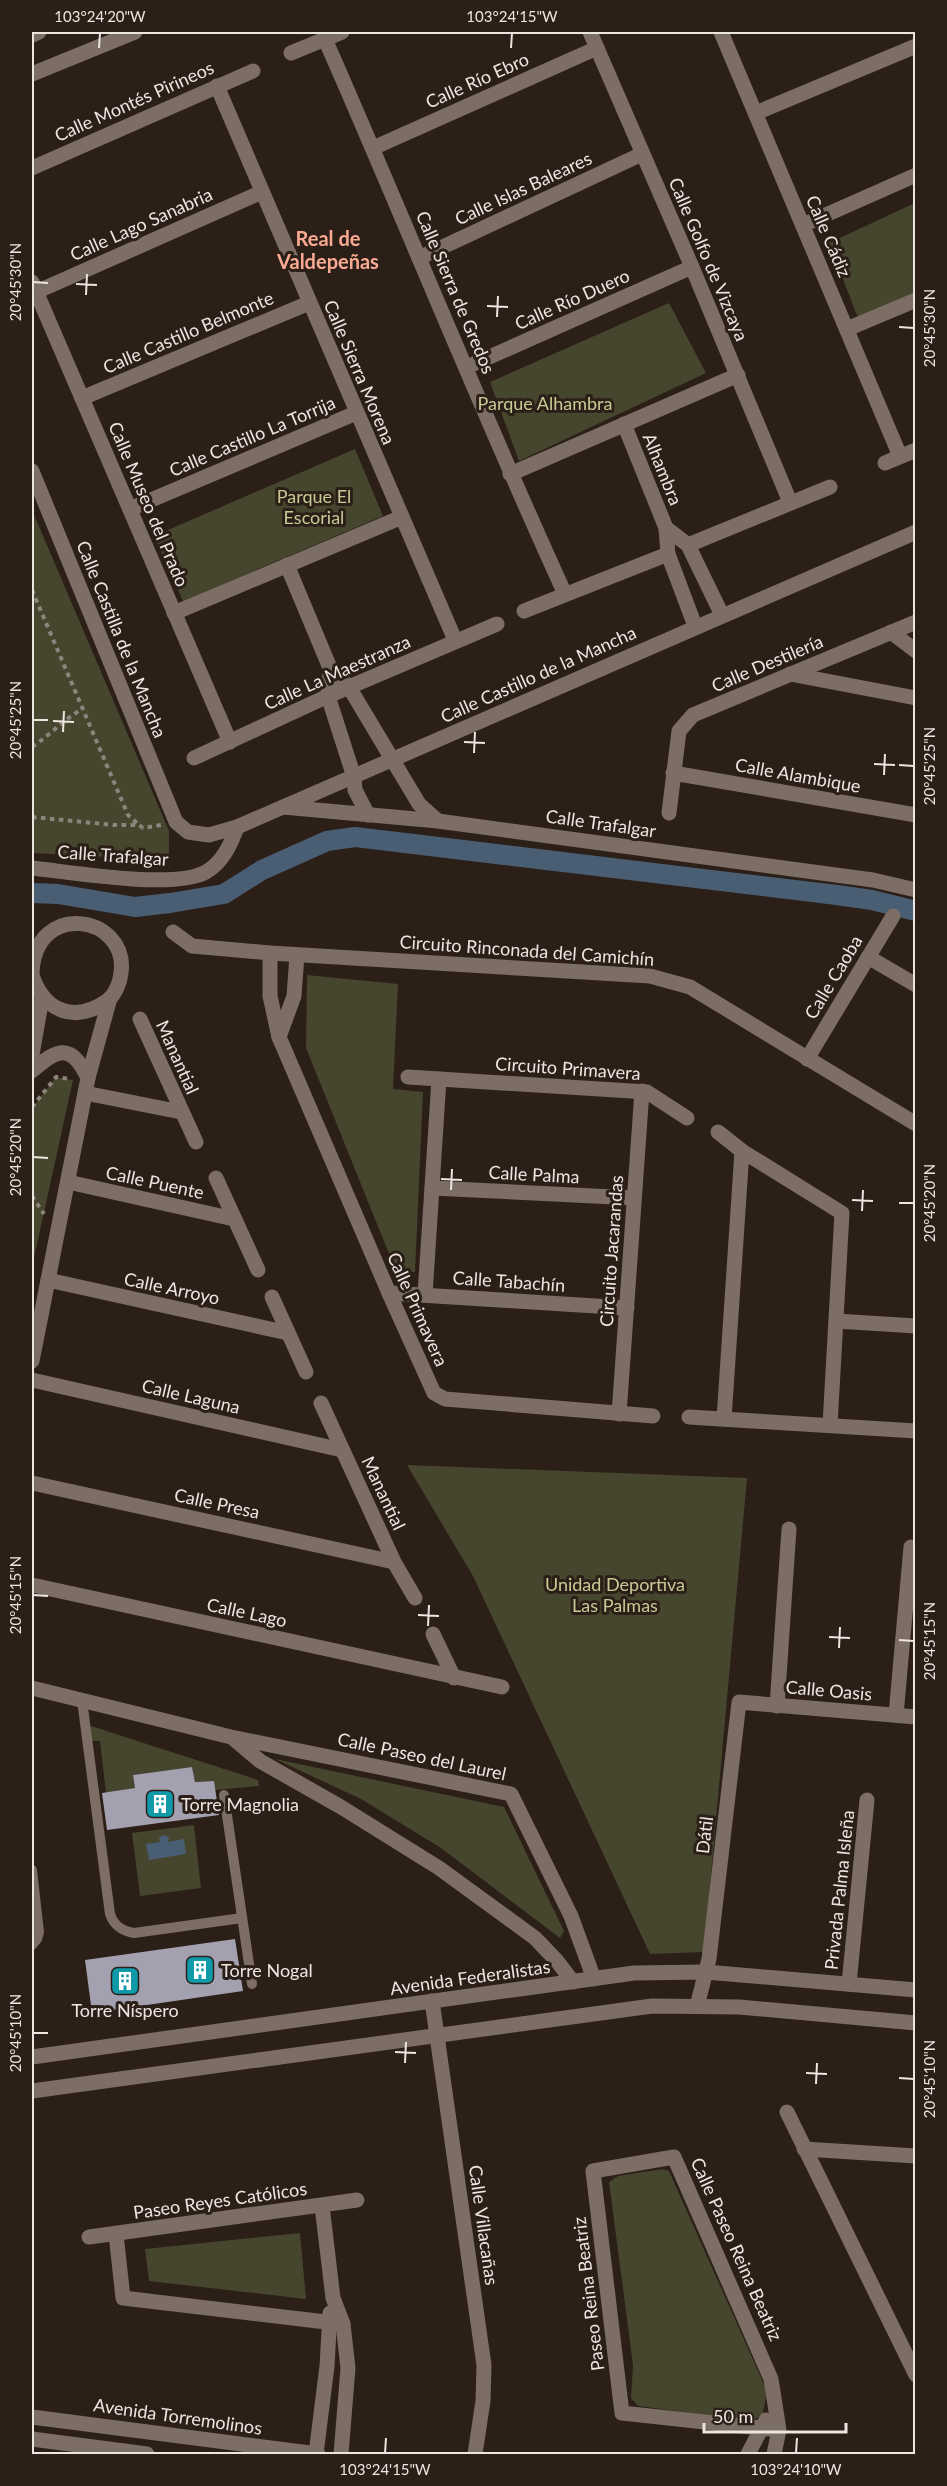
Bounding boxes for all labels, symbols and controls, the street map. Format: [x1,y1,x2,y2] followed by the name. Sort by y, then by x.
[54,7,146,25] text: 103°24'20"W
[466,7,558,25] text: 103°24'15"W
[422,47,532,113] street label: Calle Río Ebro
[51,56,217,146] street label: Calle Montés Pirineos
[451,147,595,229] street label: Calle Islas Baleares
[665,174,753,344] street label: Calle Golfo de Vizcaya
[67,183,215,265] street label: Calle Lago Sanabria
[802,192,856,280] street label: Calle Cádiz
[412,207,500,377] street label: Calle Sierra de Gredos
[276,226,379,273] district label: Real de Valdepeñas
[6,243,24,321] text: 20°45'30"N
[511,264,633,334] street label: Calle Río Duero
[100,286,276,378] street label: Calle Castillo Belmonte
[920,289,938,367] text: 20°45'30"N
[320,296,400,448] street label: Calle Sierra Morena
[166,391,338,481] street label: Calle Castillo La Torrija
[478,392,612,414] park label: Parque Alhambra
[104,418,194,590] street label: Calle Museo del Prado
[639,430,687,508] street label: Alhambra
[277,485,351,528] park label: Parque El Escorial
[72,537,172,741] street label: Calle Castilla de la Mancha
[437,621,639,727] street label: Calle Castillo de la Mancha
[260,630,414,714] street label: Calle La Maestranza
[708,630,826,696] street label: Calle Destilería
[6,681,24,759] text: 20°45'25"N
[920,727,938,805] text: 20°45'25"N
[733,753,863,797] street label: Calle Alambique
[544,804,658,842] street label: Calle Trafalgar
[57,840,170,870] street label: Calle Trafalgar
[399,930,655,970] street label: Circuito Rinconada del Camichín
[799,931,867,1023] street label: Calle Caoba
[152,1017,204,1097] street label: Manantial
[495,1052,641,1084] street label: Circuito Primavera
[6,1118,24,1196] text: 20°45'20"N
[104,1161,206,1203] street label: Calle Puente
[488,1161,580,1187] street label: Calle Palma
[920,1164,938,1242] text: 20°45'20"N
[595,1174,627,1328] street label: Circuito Jacarandas
[383,1249,453,1369] street label: Calle Primavera
[452,1266,566,1296] street label: Calle Tabachín
[122,1267,222,1309] street label: Calle Arroyo
[140,1374,242,1418] street label: Calle Laguna
[357,1453,411,1533] street label: Manantial
[172,1483,262,1523] street label: Calle Presa
[6,1556,24,1634] text: 20°45'15"N
[545,1573,685,1616] park label: Unidad Deportiva Las Palmas
[205,1593,289,1631] street label: Calle Lago
[920,1602,938,1680] text: 20°45'15"N
[785,1675,873,1705] street label: Calle Oasis
[336,1727,508,1785] street label: Calle Paseo del Laurel
[144,1788,176,1820] building icon: Torre Magnolia
[181,1793,299,1815] place label: Torre Magnolia
[820,1809,858,1971] street label: Privada Palma Isleña
[691,1815,717,1855] street label: Dátil
[184,1954,216,1986] building icon: Torre Nogal
[389,1955,552,1999] street label: Avenida Federalistas
[221,1959,313,1981] place label: Torre Nogal
[109,1965,141,1997] building icon: Torre Níspero
[6,1994,24,2072] text: 20°45'10"N
[71,1999,179,2021] place label: Torre Níspero
[920,2040,938,2118] text: 20°45'10"N
[687,2154,787,2344] street label: Calle Paseo Reina Beatriz
[465,2163,503,2287] street label: Calle Villacañas
[132,2177,308,2223] street label: Paseo Reyes Católicos
[568,2216,608,2372] street label: Paseo Reina Beatriz
[92,2393,264,2439] street label: Avenida Torremolinos
[704,2396,846,2434] scale bar
[713,2405,753,2427] text: 50 m
[339,2460,431,2478] text: 103°24'15"W
[750,2460,842,2478] text: 103°24'10"W

